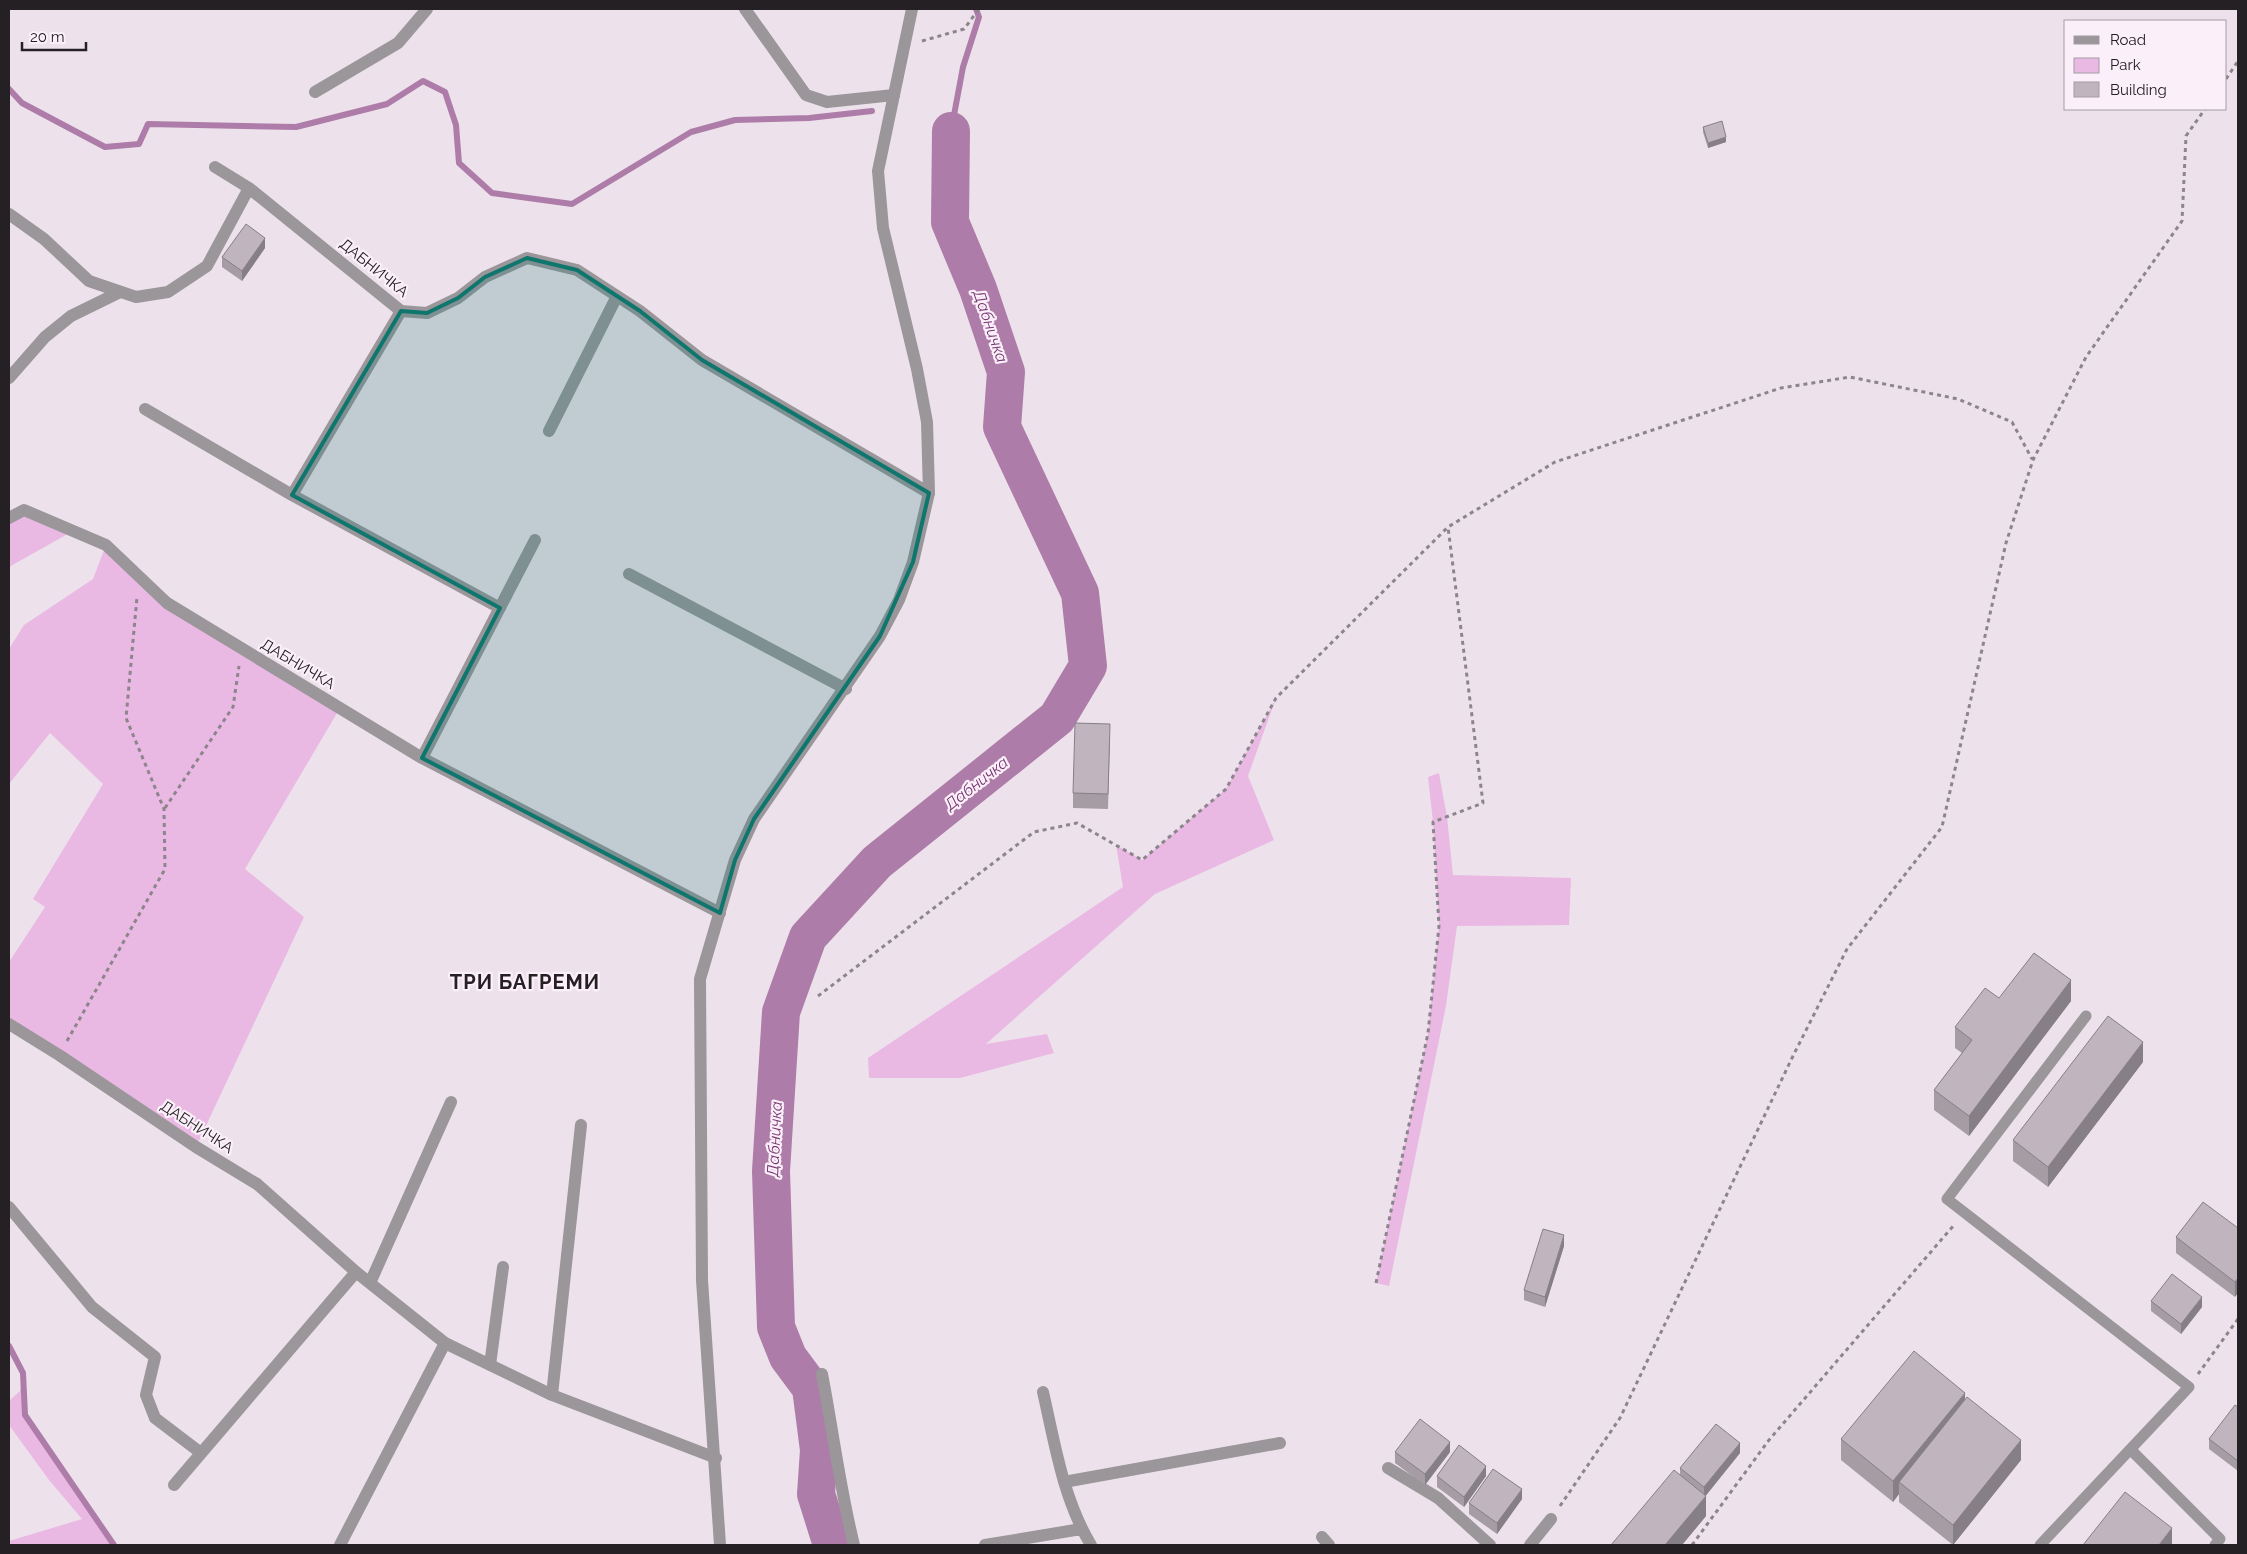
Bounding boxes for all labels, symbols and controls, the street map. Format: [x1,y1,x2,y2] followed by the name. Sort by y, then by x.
[22,20,86,52] scale bar
[2064,20,2227,110] legend
[30,28,65,46] text: 20 m
[2110,31,2146,49] text: Road
[2110,56,2141,74] text: Park
[2110,81,2167,99] text: Building
[336,235,412,301] street label: ДАБНИЧКА
[969,287,1012,365] water label: Дабничка
[258,635,338,693] street label: ДАБНИЧКА
[940,752,1012,815] water label: Дабничка
[450,970,600,994] district label: ТРИ БАГРЕМИ
[157,1097,237,1157] street label: ДАБНИЧКА
[763,1100,786,1178] water label: Дабничка

